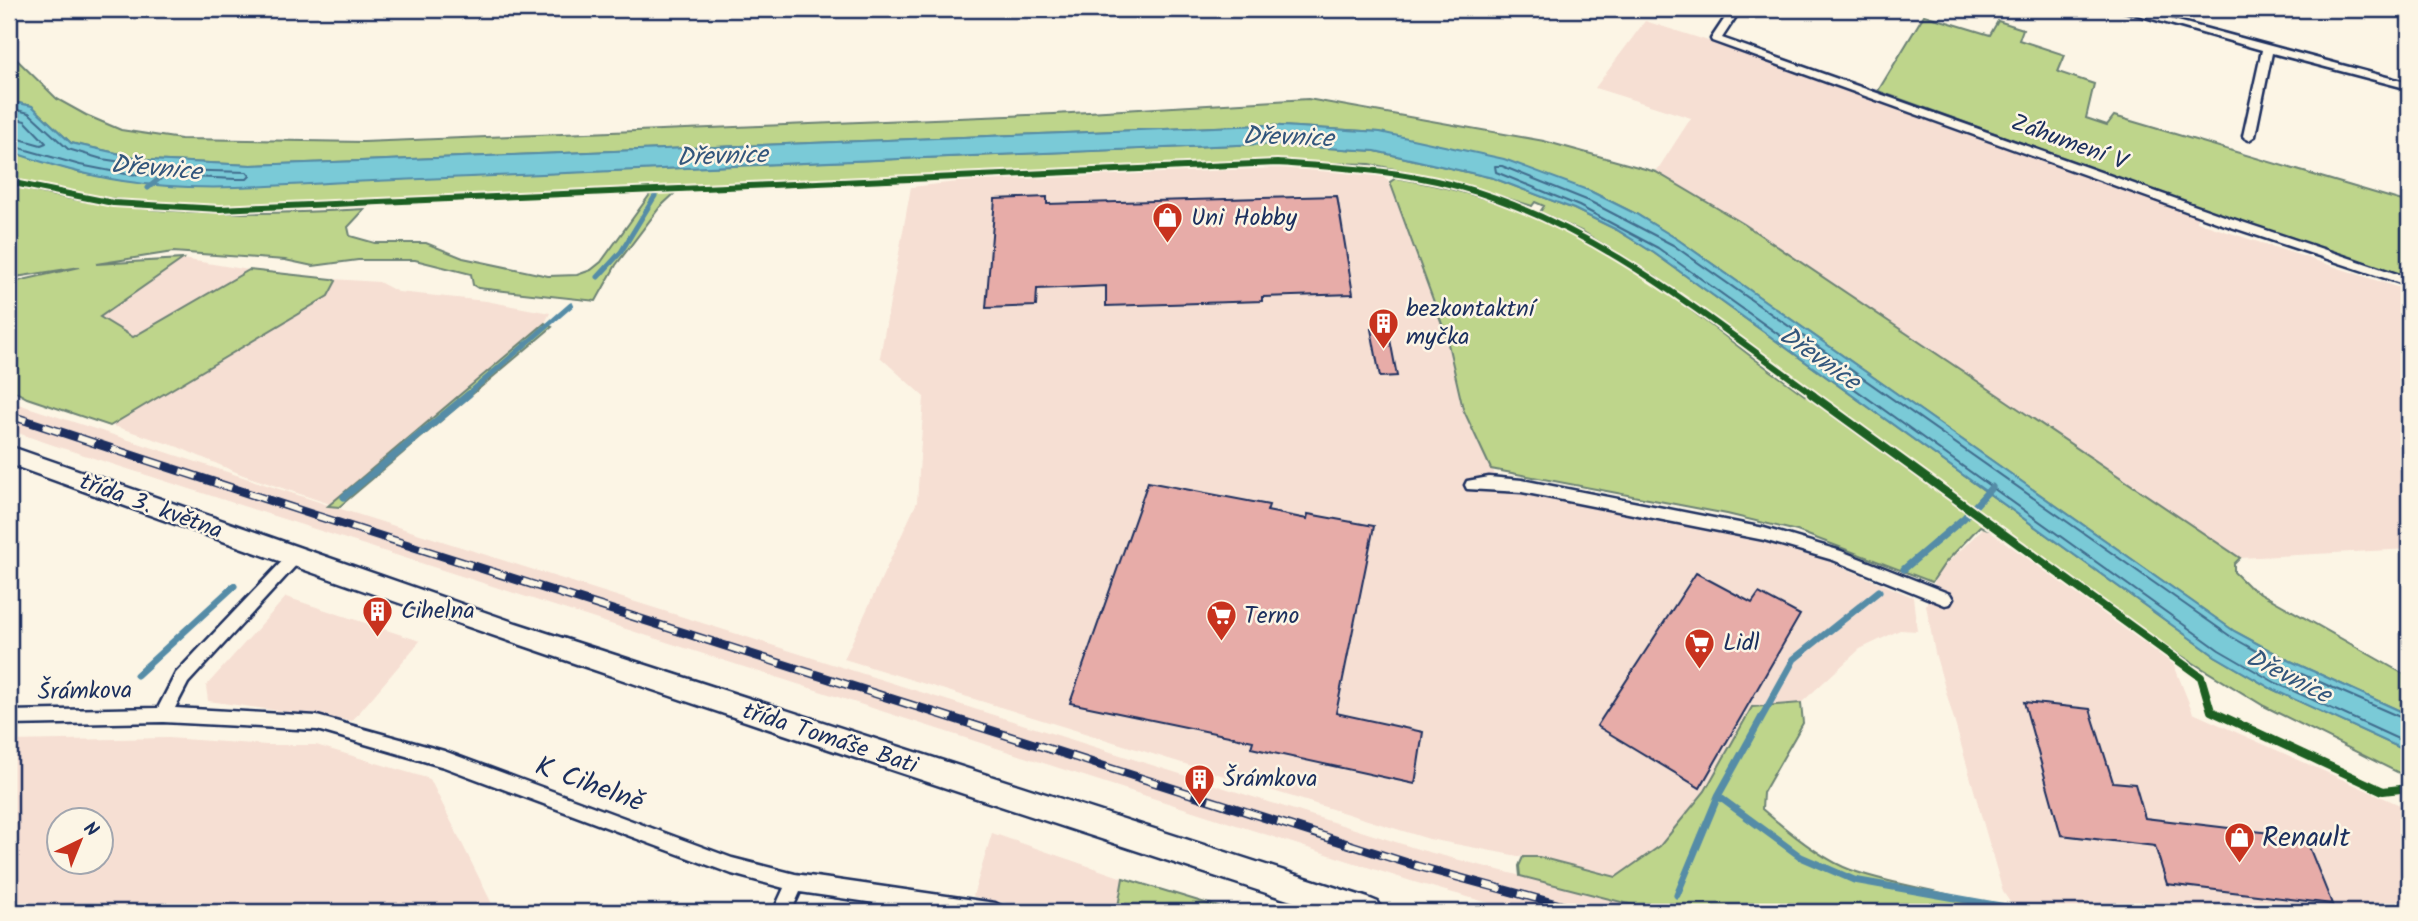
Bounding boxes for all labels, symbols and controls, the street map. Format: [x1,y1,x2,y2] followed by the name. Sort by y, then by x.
[2005,104,2135,183] street label: Záhumení V
[1242,115,1337,161] water label: Dřevnice
[676,134,771,180] water label: Dřevnice
[109,144,205,194] water label: Dřevnice
[1191,199,1298,238] place label: Uni Hobby
[1151,201,1185,245] shop icon: Uni Hobby
[1406,290,1538,357] place label: bezkontaktní myčka
[1366,306,1400,350] building icon: bezkontaktní myčka
[1770,316,1870,404] water label: Dřevnice
[74,463,228,551] street label: třída 3. května
[401,592,475,631] place label: Cihelna
[361,594,395,638] building icon: Cihelna
[1244,597,1299,636] place label: Terno
[1204,599,1238,643] supermarket icon: Terno
[1723,624,1760,663] place label: Lidl
[1683,626,1717,670] supermarket icon: Lidl
[2238,638,2340,717] water label: Dřevnice
[37,672,133,712] street label: Šrámkova
[738,692,924,786] street label: třída Tomáše Bati
[528,745,651,826] street label: K Cihelně
[1223,760,1318,799] place label: Šrámkova
[1183,762,1217,806] building icon: Šrámkova
[46,806,116,876] north arrow
[76,815,105,845] text: N
[2262,816,2351,861] place label: Renault
[2222,821,2256,865] shop icon: Renault

